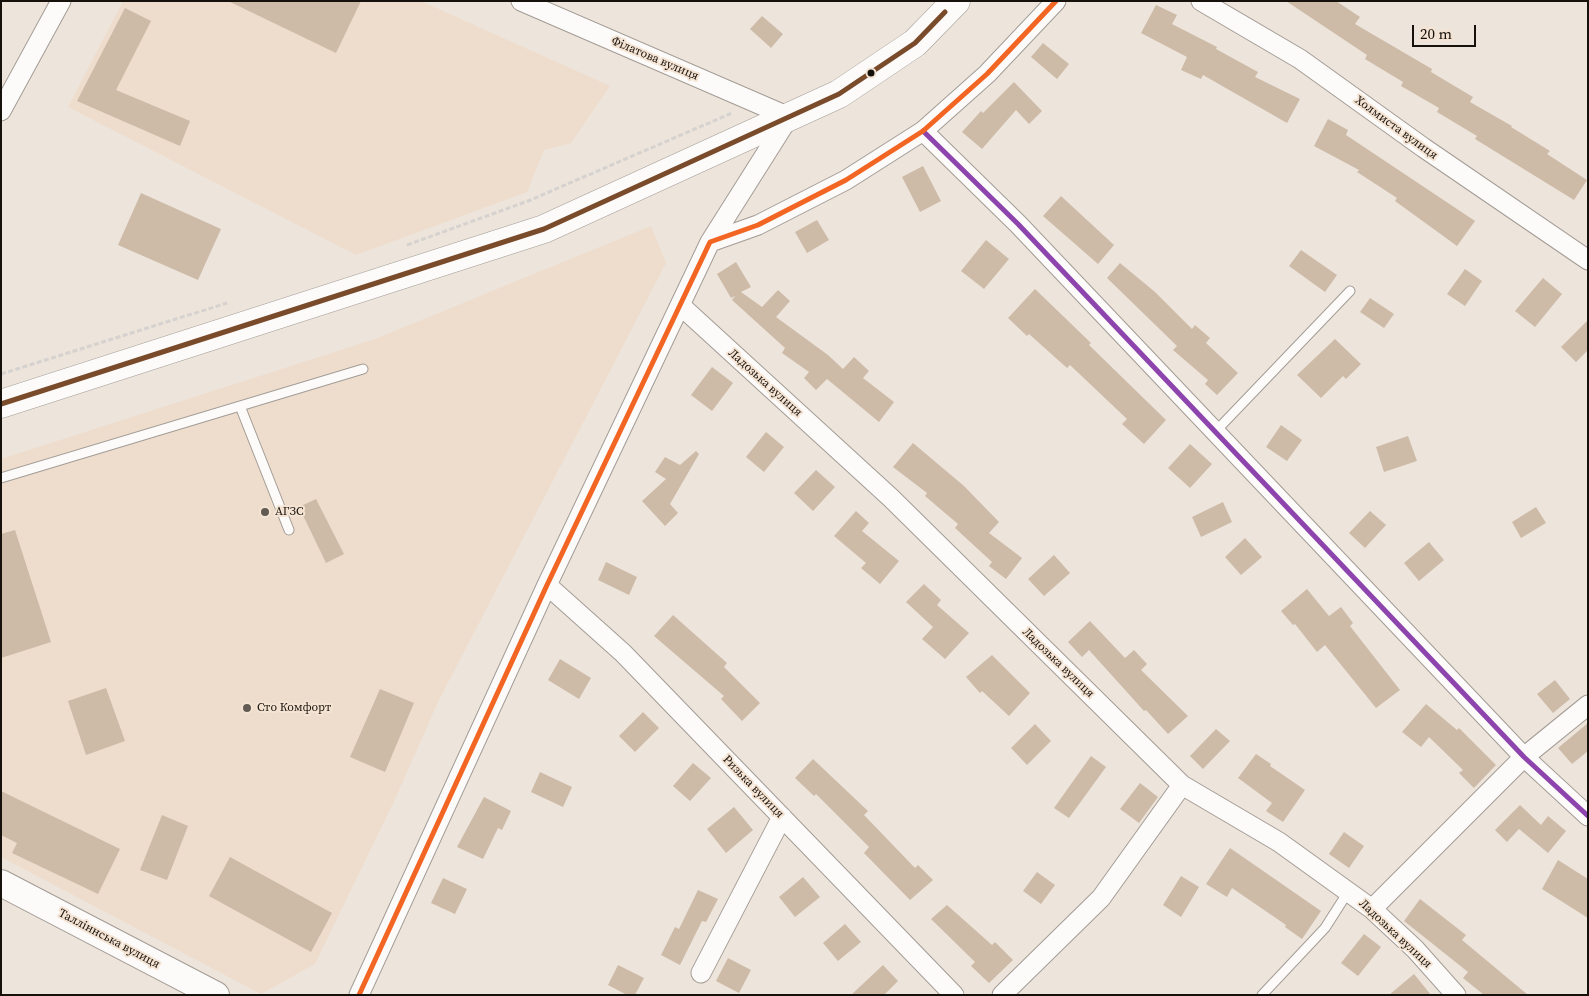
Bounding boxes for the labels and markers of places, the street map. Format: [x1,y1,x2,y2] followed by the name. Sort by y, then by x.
[866,68,876,78] unlabelled marker
[275,505,304,519] place label: АГЗС
[259,506,271,518] marker: АГЗС
[257,701,331,715] place label: Сто Комфорт
[241,702,253,714] marker: Сто Комфорт

